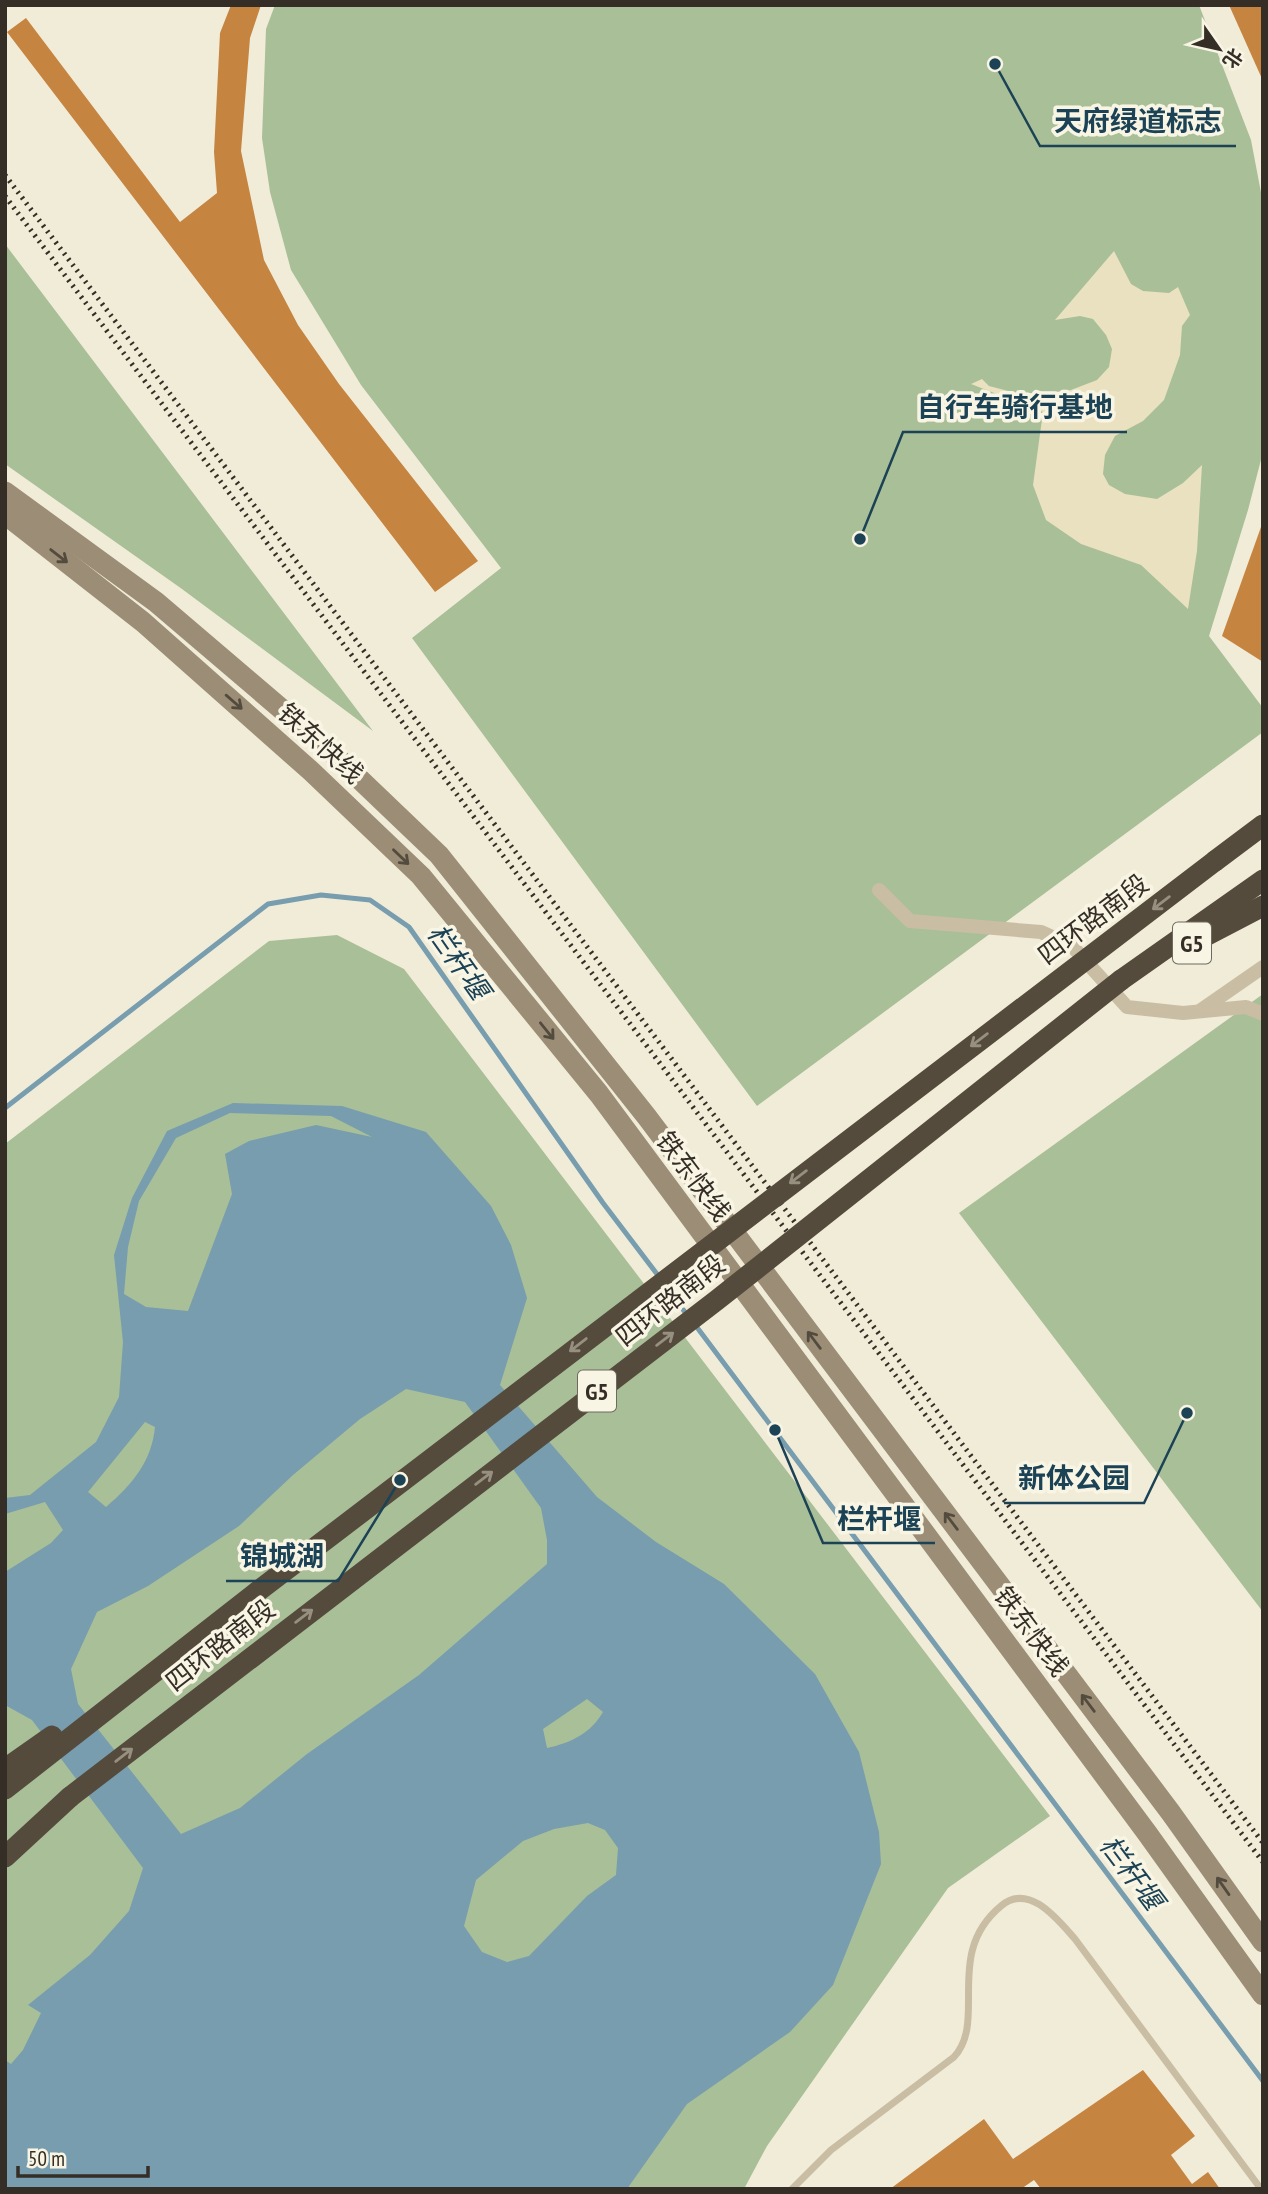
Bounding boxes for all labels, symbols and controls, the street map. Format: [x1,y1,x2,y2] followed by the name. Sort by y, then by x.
[1184,14,1254,84] north arrow
[1218,44,1248,73] text: 北
[1040,97,1236,146] callout: 天府绿道标志
[1054,102,1222,139] text: 天府绿道标志
[903,383,1127,432] callout: 自行车骑行基地
[917,388,1113,425] text: 自行车骑行基地
[49,549,68,564] one-way arrow
[224,694,242,710] one-way arrow
[271,696,371,790] street label: 铁东快线
[392,848,409,865] one-way arrow
[1031,867,1155,971] street label: 四环路南段
[1152,895,1170,910] one-way arrow
[420,916,501,1009] water label: 栏杆堰
[1173,923,1211,964] road number: G5
[539,1021,555,1039] one-way arrow
[970,1032,989,1047] one-way arrow
[650,1125,738,1227] street label: 铁东快线
[789,1170,808,1185] one-way arrow
[609,1247,731,1353] street label: 四环路南段
[807,1331,822,1350] one-way arrow
[655,1332,674,1347] one-way arrow
[569,1338,588,1353] one-way arrow
[578,1371,616,1412] road number: G5
[1004,1454,1144,1503] callout: 新体公园
[1018,1459,1130,1496] text: 新体公园
[475,1470,493,1485] one-way arrow
[823,1494,935,1543] callout: 栏杆堰
[837,1500,921,1537] text: 栏杆堰
[944,1513,959,1531] one-way arrow
[226,1532,338,1581] callout: 锦城湖
[240,1537,324,1574] text: 锦城湖
[988,1580,1076,1682] street label: 铁东快线
[159,1592,281,1698] street label: 四环路南段
[294,1609,312,1624] one-way arrow
[1081,1694,1096,1713] one-way arrow
[114,1748,132,1763] one-way arrow
[1092,1827,1174,1920] water label: 栏杆堰
[1216,1877,1230,1896] one-way arrow
[18,2134,147,2178] scale bar
[28,2145,65,2172] text: 50 m

